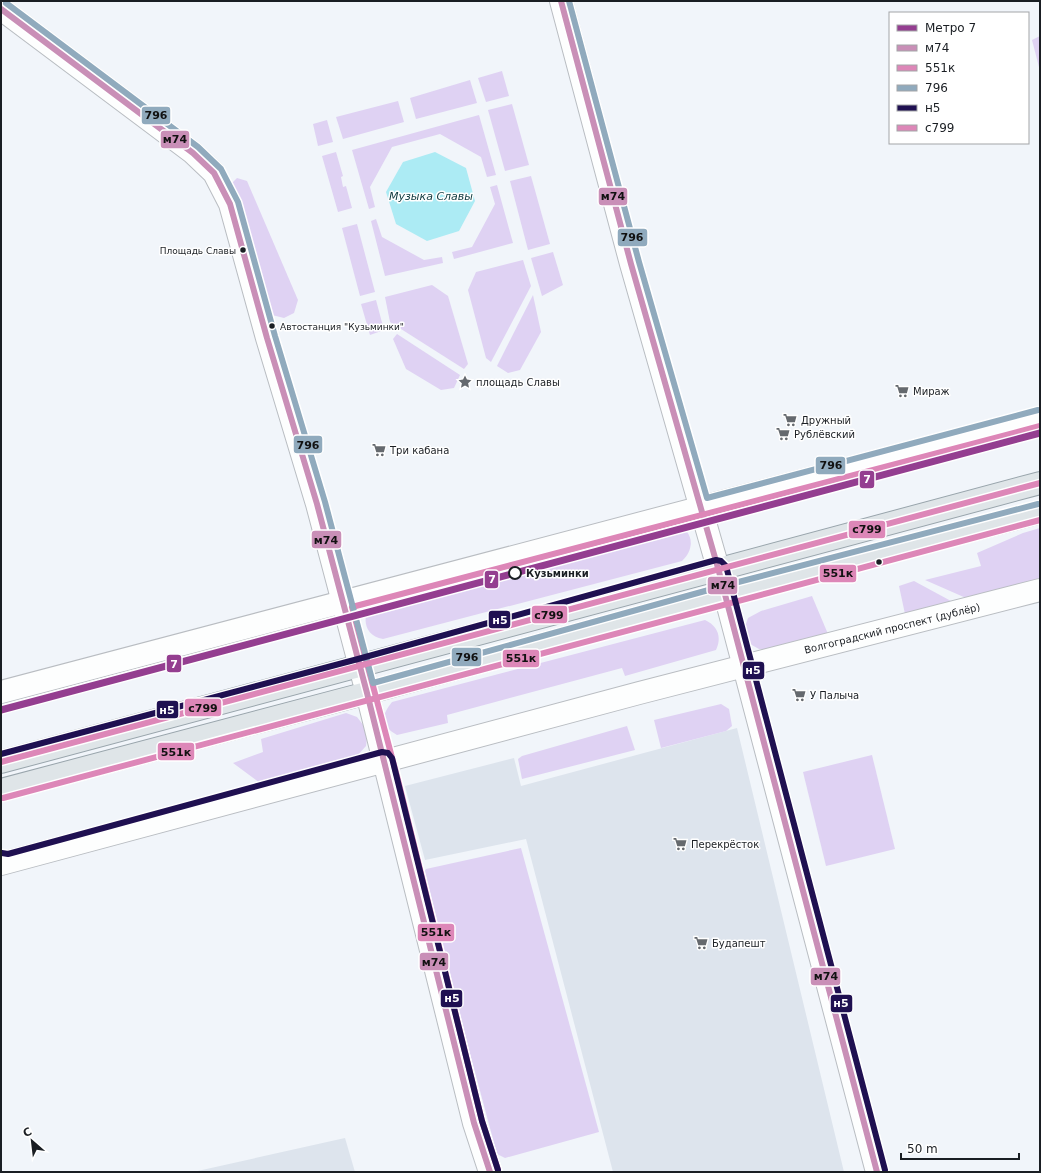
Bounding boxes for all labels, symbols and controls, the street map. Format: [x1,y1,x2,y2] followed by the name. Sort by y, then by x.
[889,12,1029,144] legend
[925,21,976,35] text: Метро 7
[925,41,949,55] text: м74
[925,61,955,75] text: 551к
[925,81,948,95] text: 796
[925,101,940,115] text: н5
[141,106,171,125] line badge: 796
[145,109,168,122] text: 796
[925,121,955,135] text: с799
[160,130,190,149] line badge: м74
[163,133,187,146] text: м74
[598,187,628,206] line badge: м74
[389,190,473,203] water label: Музыка Славы
[601,190,625,203] text: м74
[617,228,648,247] line badge: 796
[621,231,644,244] text: 796
[238,245,248,255] marker: Площадь Славы
[160,246,236,256] place label: Площадь Славы
[267,321,277,331] marker: Автостанция "Кузьминки"
[280,322,404,332] place label: Автостанция "Кузьминки"
[457,374,473,390] place icon: площадь Славы
[476,377,560,388] place label: площадь Славы
[894,383,910,399] supermarket icon: Мираж
[913,386,950,397] place label: Мираж
[782,412,798,428] supermarket icon: Дружный
[801,415,851,426] place label: Дружный
[775,426,791,442] supermarket icon: Рублёвский
[794,429,855,440] place label: Рублёвский
[293,435,323,454] line badge: 796
[297,439,320,452] text: 796
[371,442,387,458] supermarket icon: Три кабана
[389,445,449,456] place label: Три кабана
[815,456,846,475] line badge: 796
[820,459,843,472] text: 796
[859,470,875,489] line badge: 7
[863,473,871,486] text: 7
[848,520,886,539] line badge: с799
[852,523,882,536] text: с799
[311,530,342,549] line badge: м74
[314,534,338,547] text: м74
[874,557,884,567] unlabelled marker
[819,564,857,583] line badge: 551к
[508,566,522,580] marker: Кузьминки
[823,567,854,580] text: 551к
[526,568,589,579] place label: Кузьминки
[484,570,499,589] line badge: 7
[488,573,496,586] text: 7
[707,576,738,595] line badge: м74
[711,579,735,592] text: м74
[803,601,981,656] street label: Волгоградский проспект (дублёр)
[531,605,568,624] line badge: с799
[534,609,564,622] text: с799
[488,610,511,629] line badge: н5
[492,614,508,627] text: н5
[451,647,482,667] line badge: 796
[502,649,540,668] line badge: 551к
[456,651,479,664] text: 796
[506,652,537,665] text: 551к
[166,654,182,673] line badge: 7
[170,658,178,671] text: 7
[742,661,765,680] line badge: н5
[745,664,761,677] text: н5
[791,687,807,703] supermarket icon: У Палыча
[810,690,859,701] place label: У Палыча
[184,698,222,717] line badge: с799
[156,700,179,719] line badge: н5
[188,702,218,715] text: с799
[159,704,175,717] text: н5
[157,742,195,761] line badge: 551к
[161,746,192,759] text: 551к
[672,836,688,852] supermarket icon: Перекрёсток
[691,839,759,850] place label: Перекрёсток
[417,923,455,942] line badge: 551к
[421,926,452,939] text: 551к
[693,935,709,951] supermarket icon: Будапешт
[712,938,766,949] place label: Будапешт
[419,952,449,971] line badge: м74
[422,956,446,969] text: м74
[810,967,841,986] line badge: м74
[814,970,838,983] text: м74
[440,989,463,1008] line badge: н5
[444,992,460,1005] text: н5
[830,994,853,1013] line badge: н5
[833,997,849,1010] text: н5
[12,1121,52,1161] north arrow
[21,1125,34,1140] text: С
[901,1135,1019,1161] scale bar
[907,1142,938,1156] text: 50 m

